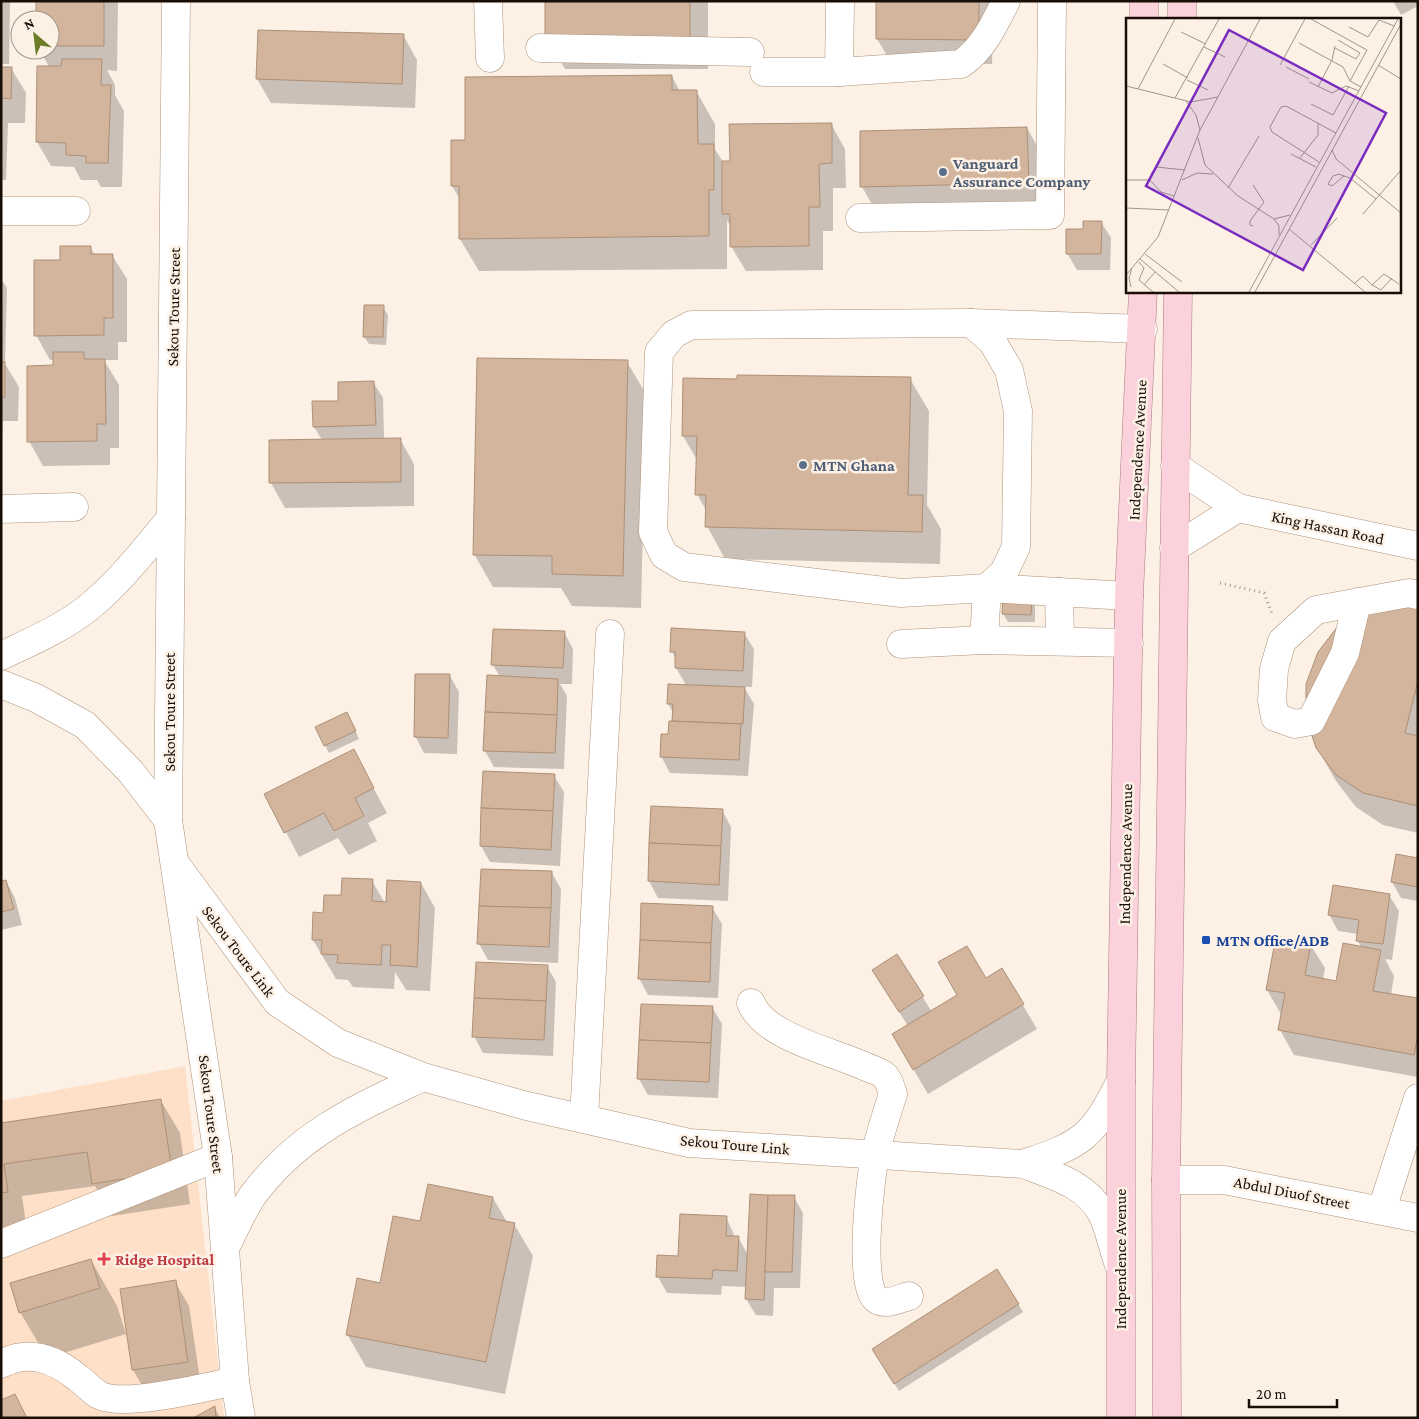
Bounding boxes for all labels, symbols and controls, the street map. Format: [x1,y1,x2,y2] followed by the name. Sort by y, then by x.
[10,10,60,60] north arrow
[21,14,37,33] text: N
[1126,18,1402,292] inset map
[952,155,1091,190] place label: Vanguard Assurance Company
[937,166,949,178] marker: Vanguard Assurance Company
[164,247,183,367] street label: Sekou Toure Street
[1125,379,1151,521] street label: Independence Avenue
[813,457,895,474] place label: MTN Ghana
[797,459,809,471] marker: MTN Ghana
[1270,507,1386,549] street label: King Hassan Road
[161,652,178,771] street label: Sekou Toure Street
[1116,784,1136,924] street label: Independence Avenue
[199,902,279,1001] street label: Sekou Toure Link
[1216,932,1329,949] place label: MTN Office/ADB
[1200,934,1212,946] marker: MTN Office/ADB
[196,1054,227,1175] street label: Sekou Toure Street
[680,1131,791,1158] street label: Sekou Toure Link
[1232,1173,1352,1212] street label: Abdul Diuof Street
[1112,1189,1130,1329] street label: Independence Avenue
[115,1251,214,1268] place label: Ridge Hospital
[97,1252,111,1266] marker: Ridge Hospital
[1249,1376,1336,1408] scale bar
[1256,1386,1287,1402] text: 20 m

